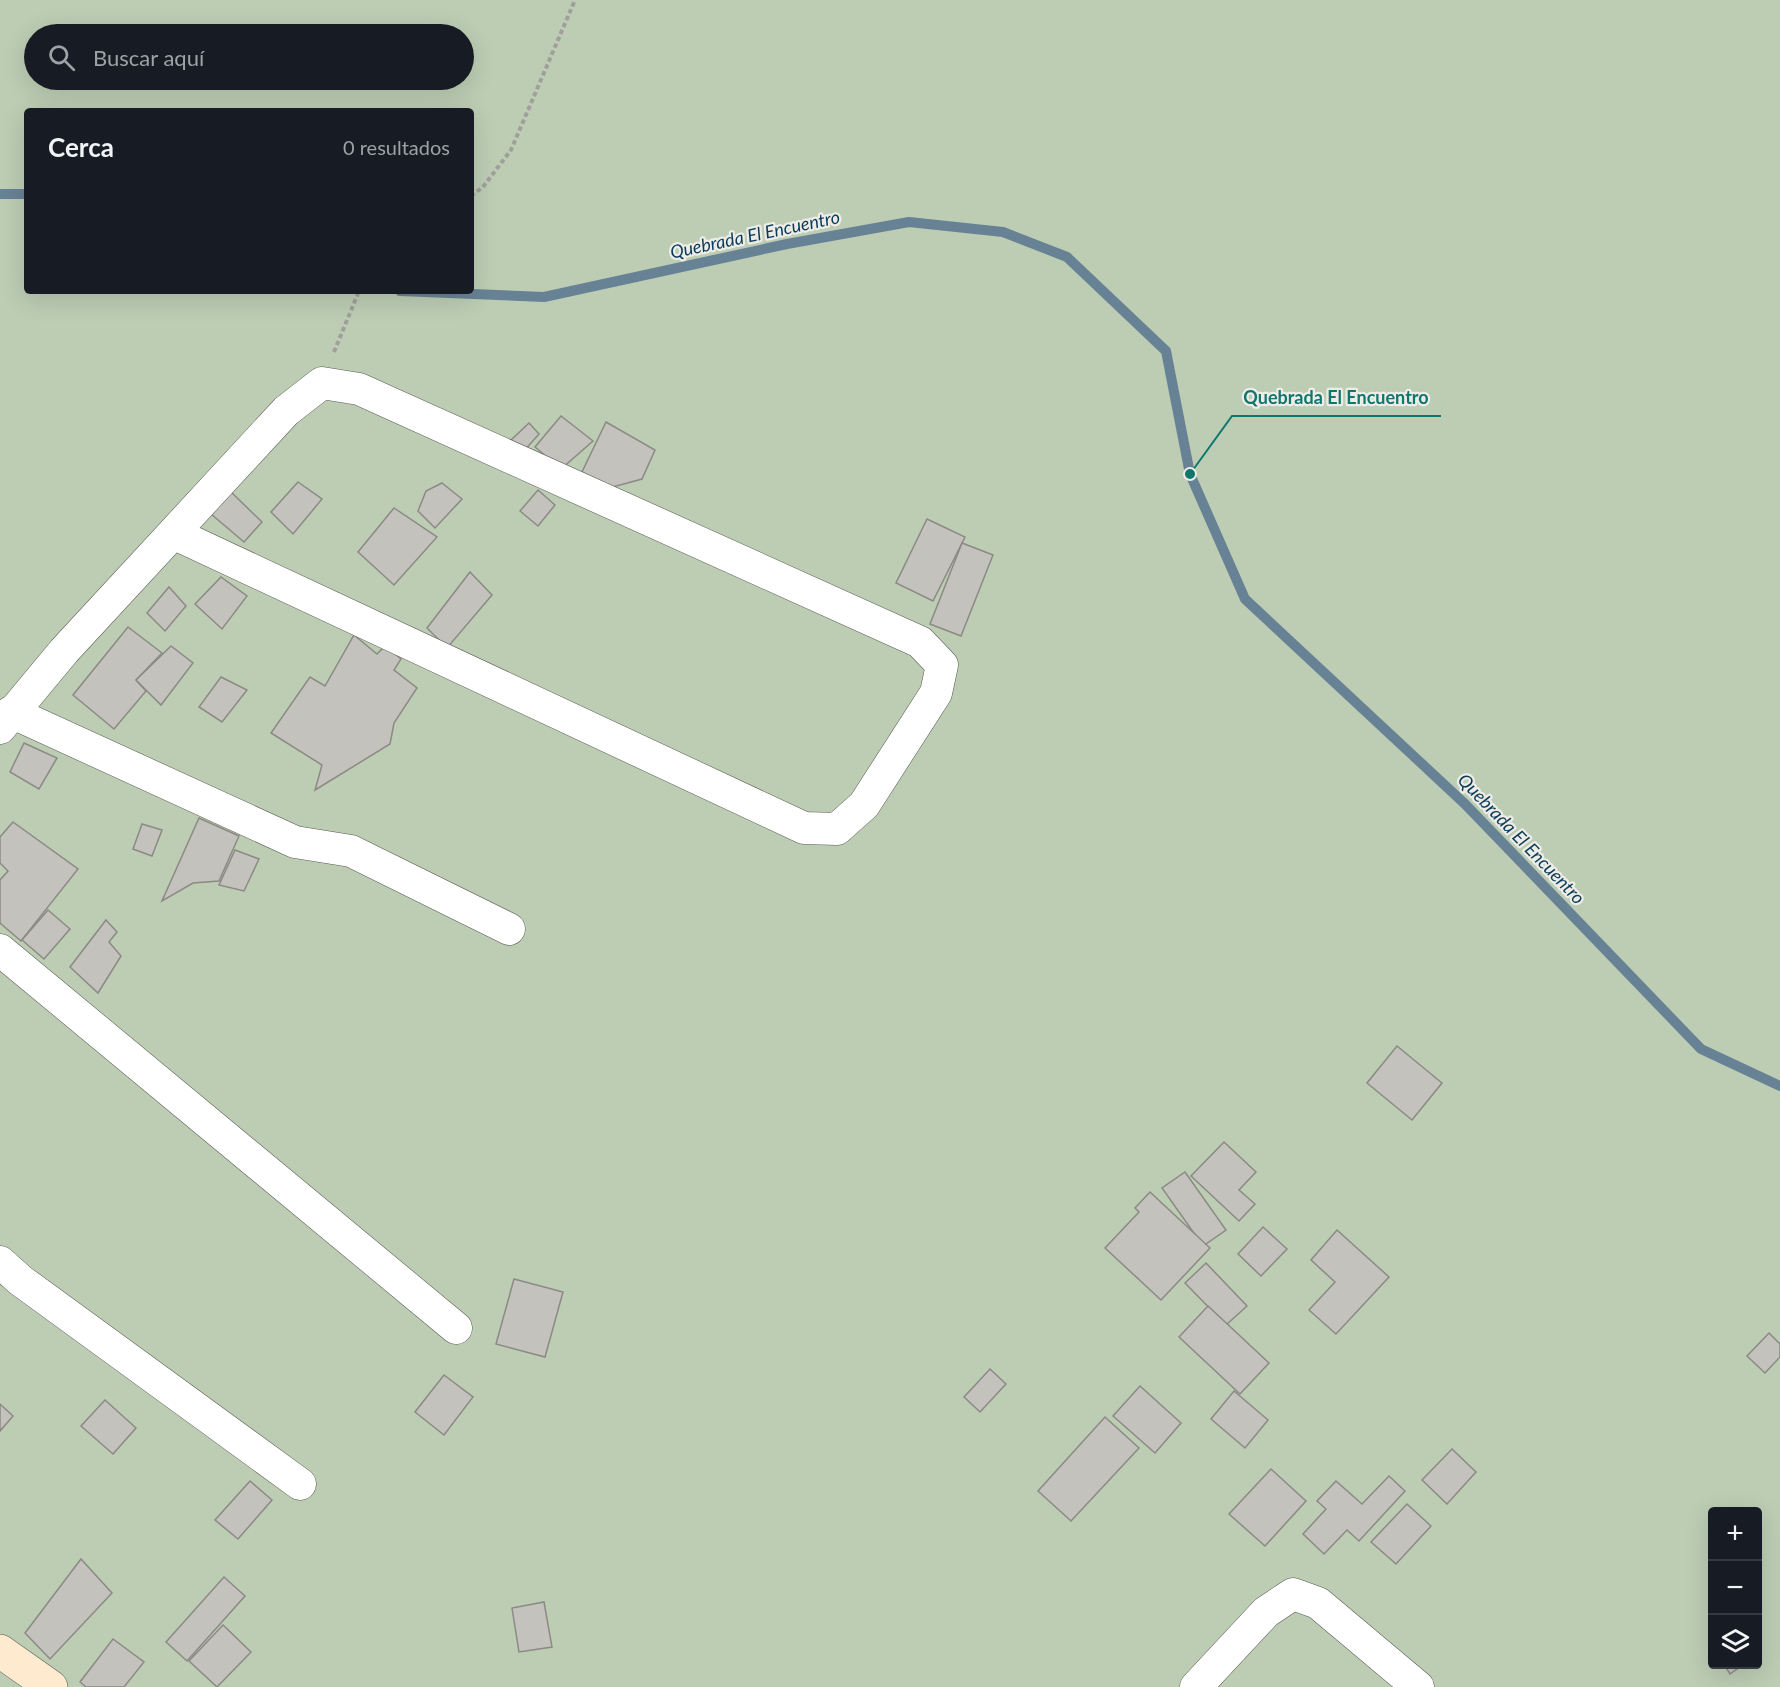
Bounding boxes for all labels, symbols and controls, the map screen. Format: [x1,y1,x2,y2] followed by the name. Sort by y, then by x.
[24,24,474,90] search box
[45,41,78,74] icon: search
[93,44,204,71] text: Buscar aquí
[48,131,114,163] text: Cerca
[343,135,450,159] text: 0 resultados
[668,205,842,263] water label: Quebrada El Encuentro
[1232,380,1441,416] callout: Quebrada El Encuentro
[1243,386,1429,408] text: Quebrada El Encuentro
[1454,768,1590,908] water label: Quebrada El Encuentro
[1708,1507,1762,1669] map controls
[1708,1507,1762,1561] button: +
[1708,1561,1762,1615] button: −
[1708,1615,1762,1669] button: layers

